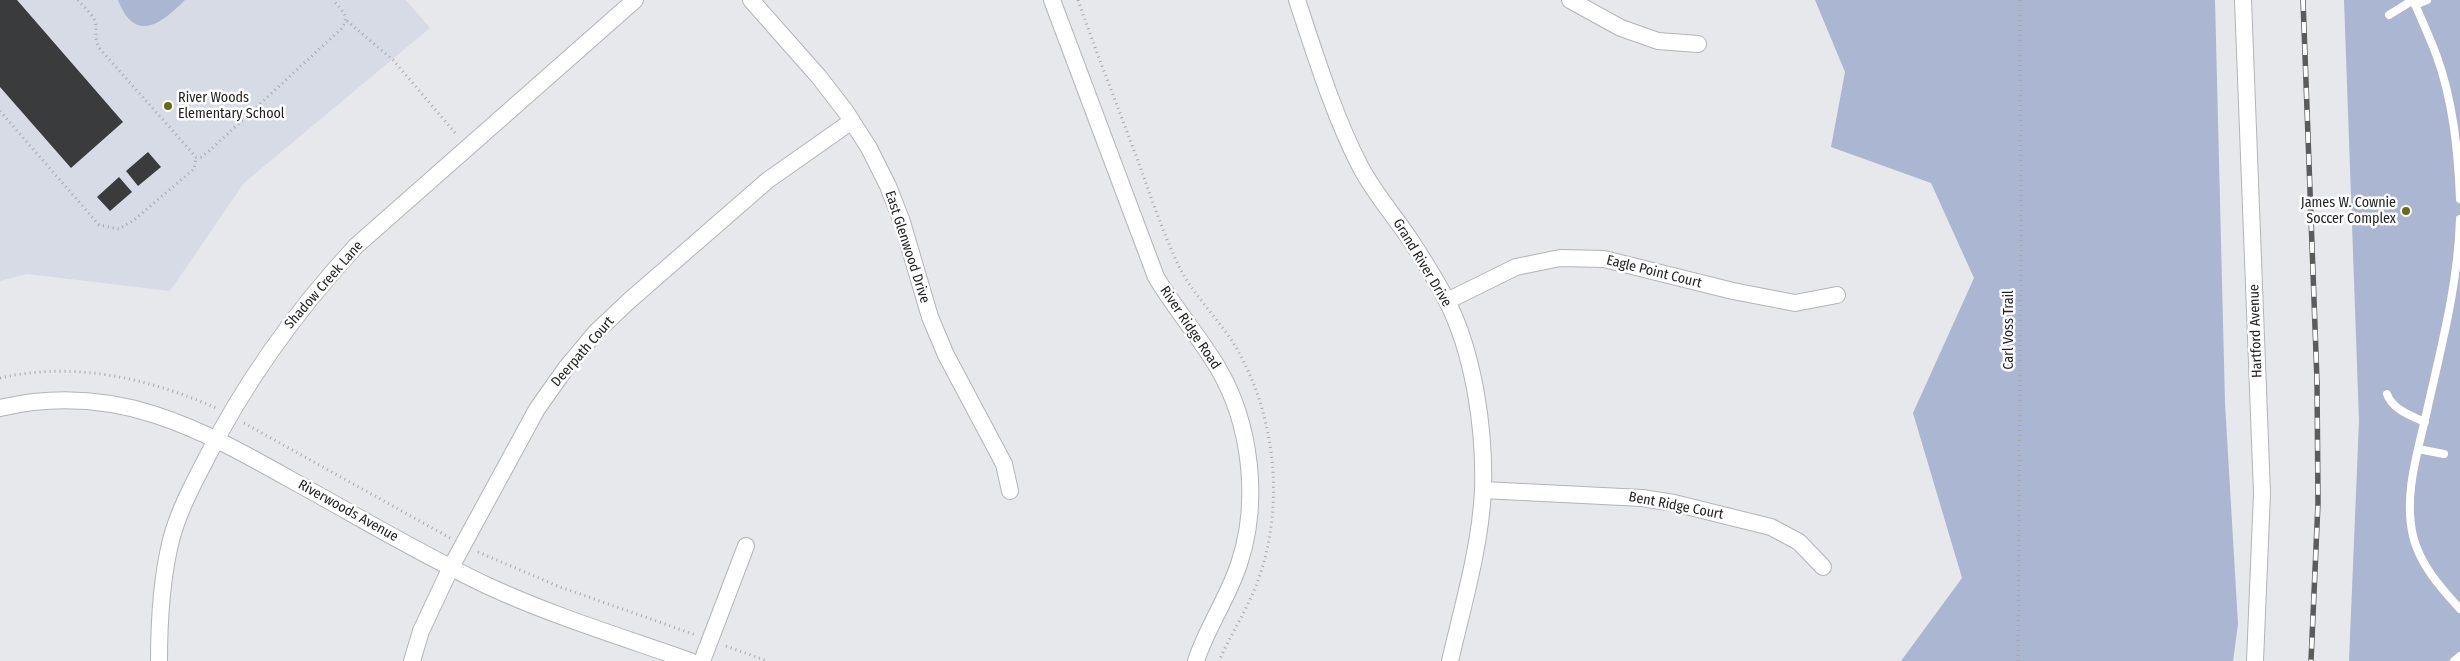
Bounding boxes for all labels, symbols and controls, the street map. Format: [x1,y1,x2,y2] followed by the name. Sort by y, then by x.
[178,90,285,122] place label: River Woods Elementary School
[162,100,174,112] marker: River Woods Elementary School
[881,189,933,305] street label: East Glenwood Drive
[2301,195,2396,228] place label: James W. Cownie Soccer Complex
[2400,205,2412,217] marker: James W. Cownie Soccer Complex
[1389,216,1455,310] street label: Grand River Drive
[281,238,367,332] street label: Shadow Creek Lane
[1605,252,1703,292] street label: Eagle Point Court
[1156,283,1224,373] street label: River Ridge Road
[2246,284,2266,378] street label: Hartford Avenue
[2001,290,2017,370] street label: Carl Voss Trail
[548,314,618,390] street label: Deerpath Court
[295,477,401,545] street label: Riverwoods Avenue
[1627,489,1725,523] street label: Bent Ridge Court

